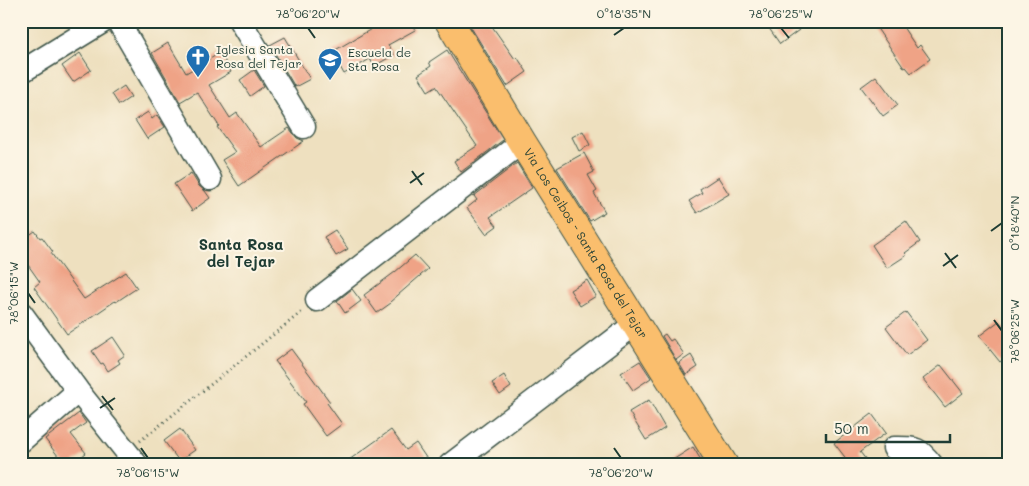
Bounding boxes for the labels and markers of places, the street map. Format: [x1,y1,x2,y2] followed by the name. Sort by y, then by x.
[216,41,302,71] place label: Iglesia Santa Rosa del Tejar
[185,44,211,78] church icon: Iglesia Santa Rosa del Tejar
[348,44,411,74] place label: Escuela de Sta Rosa
[317,47,343,81] school or university icon: Escuela de Sta Rosa

